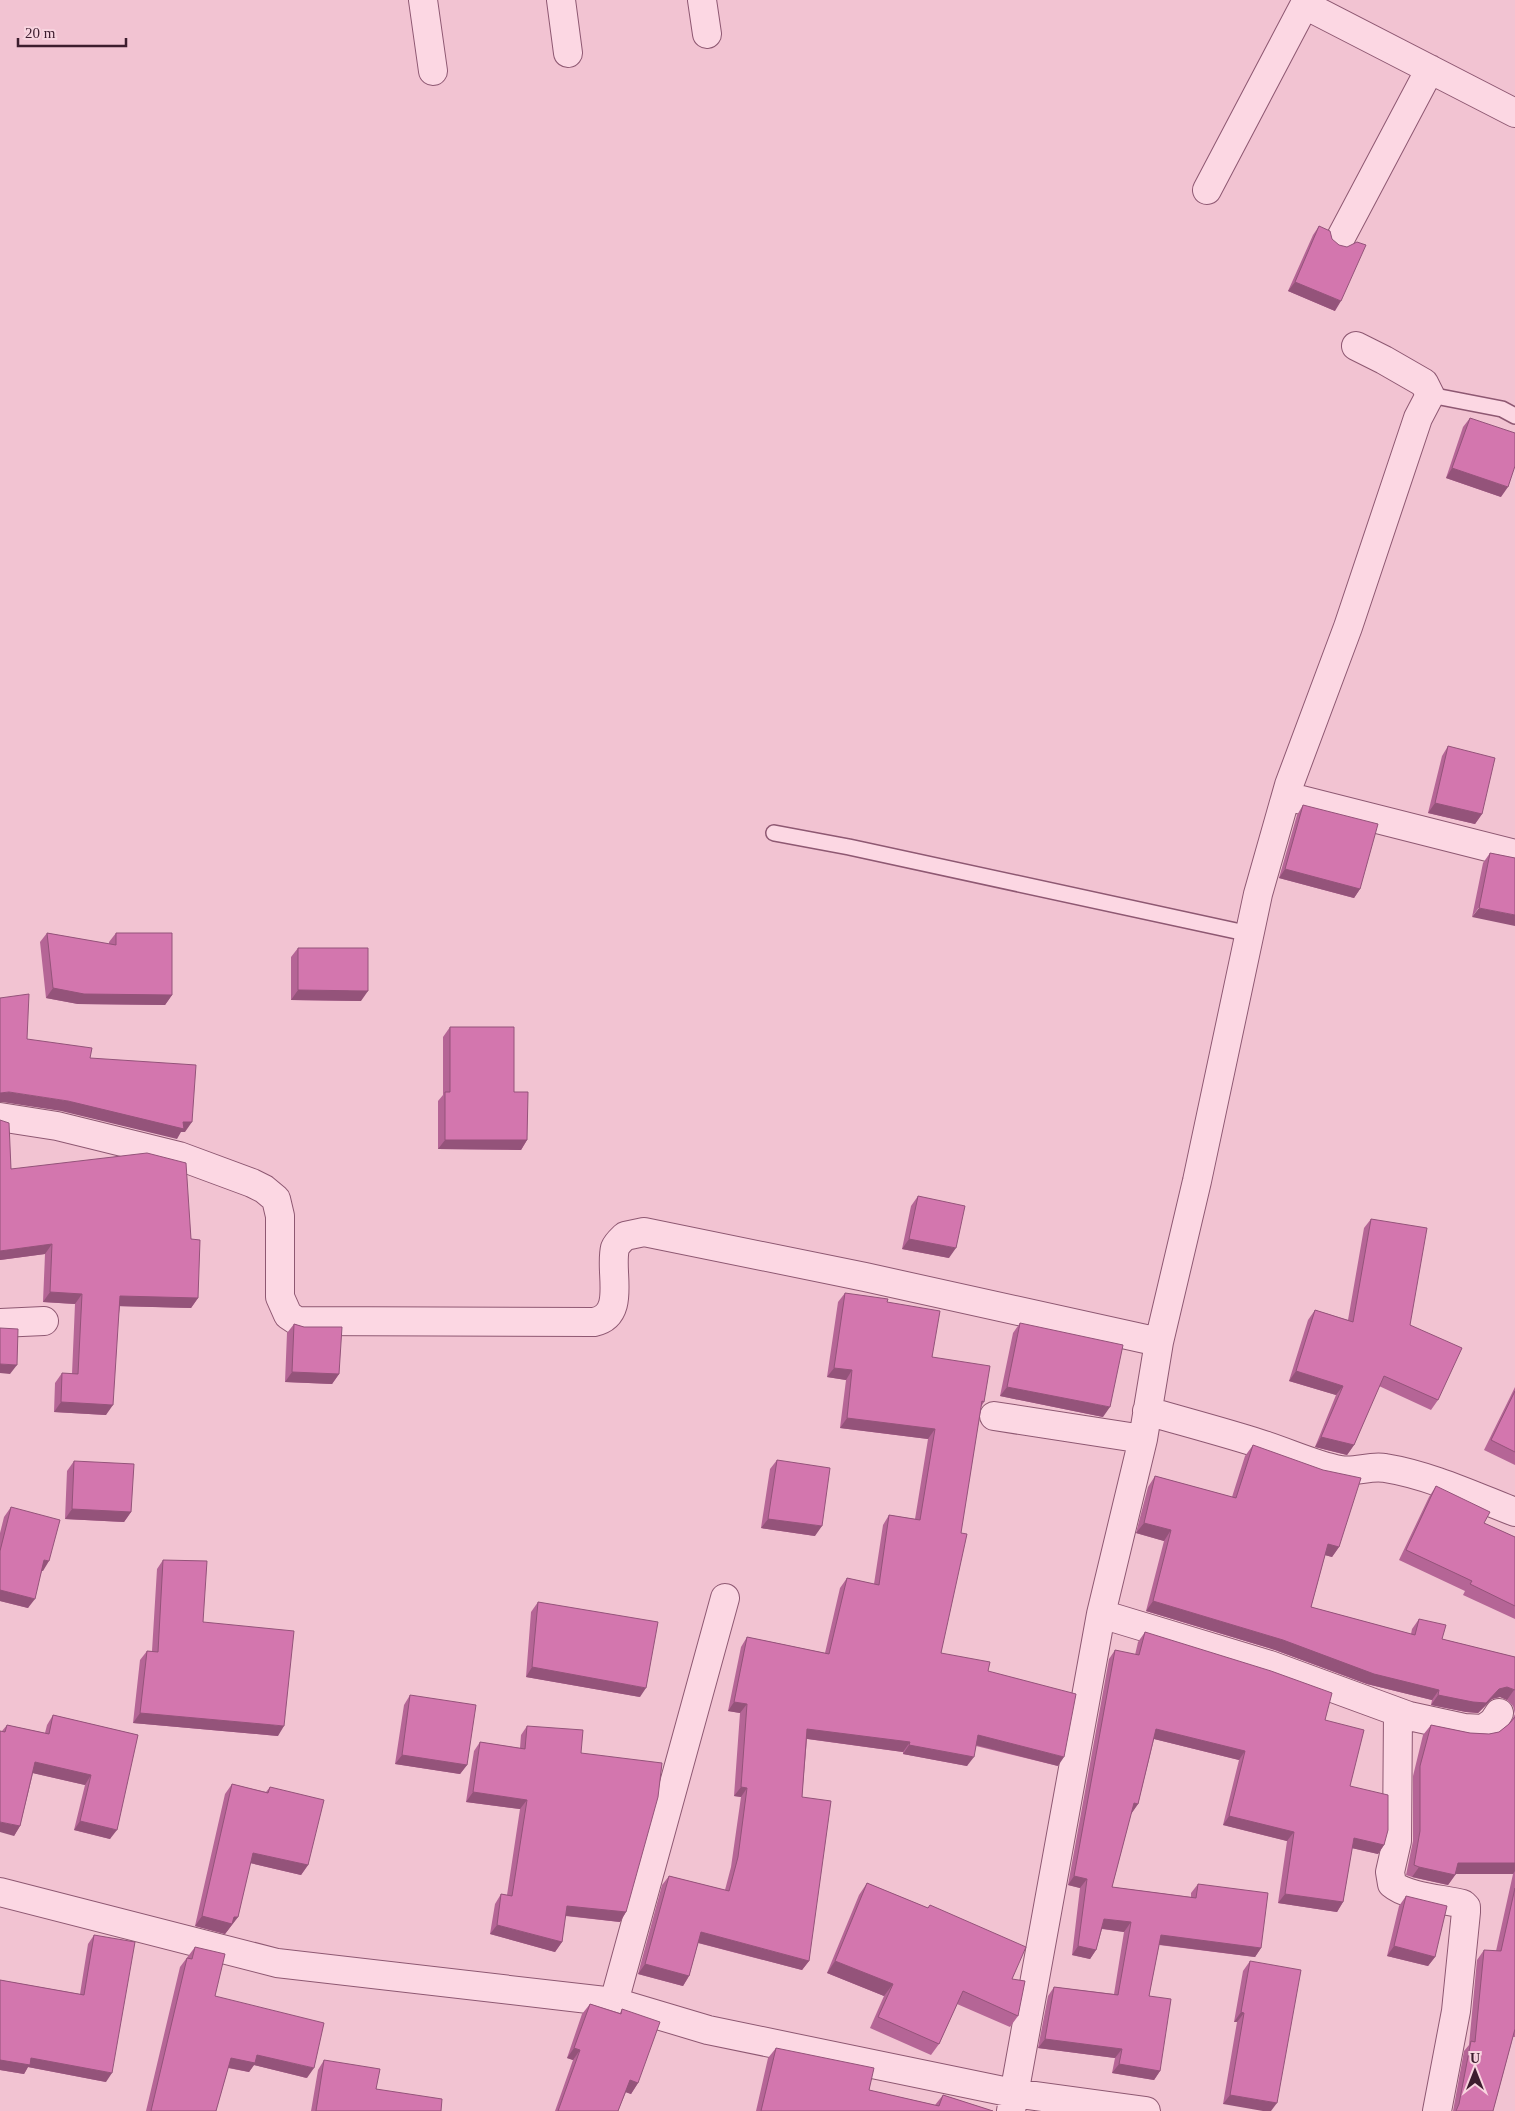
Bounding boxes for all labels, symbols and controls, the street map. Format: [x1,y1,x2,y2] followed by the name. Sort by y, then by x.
[18,15,125,47] scale bar
[25,25,56,41] text: 20 m
[1450,2046,1500,2096] north arrow
[1470,2051,1480,2066] text: U

